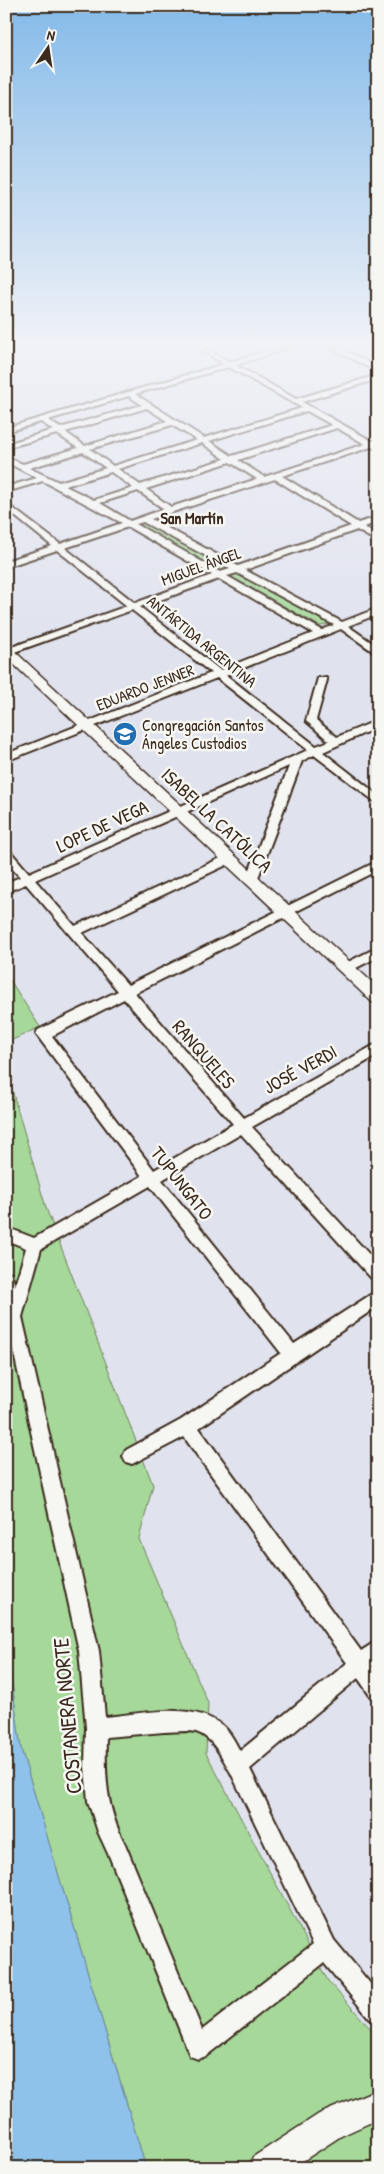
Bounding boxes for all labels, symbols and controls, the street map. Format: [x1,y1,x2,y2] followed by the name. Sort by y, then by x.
[22,22,72,72] north arrow
[45,25,57,45] text: N
[161,507,223,529] district label: San Martín
[158,541,244,591] street label: MIGUEL ÁNGEL
[143,590,262,692] street label: ANTÁRTIDA ARGENTINA
[93,658,197,716] street label: EDUARDO JENNER
[142,714,264,754] place label: Congregación Santos Ángeles Custodios
[112,721,138,747] school or university icon: Congregación Santos Ángeles Custodios
[156,762,278,878] street label: ISABEL LA CATÓLICA
[52,793,152,859] street label: LOPE DE VEGA
[167,1014,241,1094] street label: RANQUELES
[259,1038,341,1100] street label: JOSÉ VERDI
[145,1141,219,1225] street label: TUPUNGATO
[45,1636,89,1795] street label: COSTANERA NORTE

